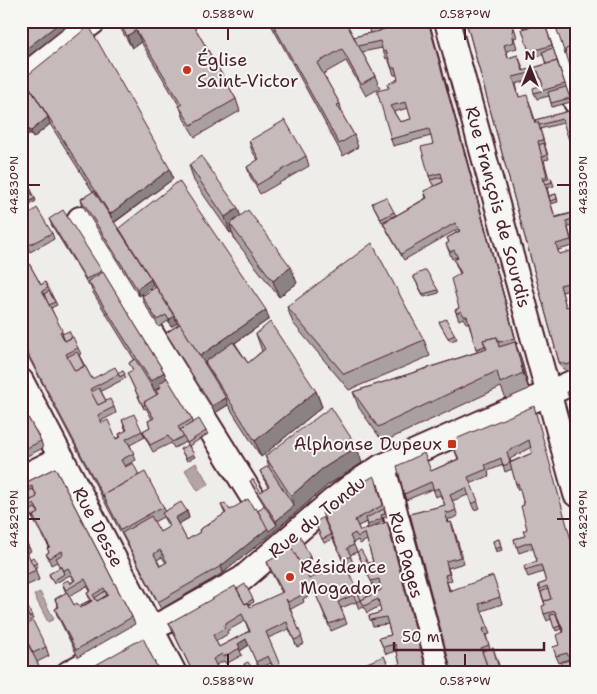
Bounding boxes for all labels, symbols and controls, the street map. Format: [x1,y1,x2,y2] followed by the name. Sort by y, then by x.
[202,6,254,22] text: 0.588°W
[439,6,491,22] text: 0.587°W
[504,42,554,92] north arrow
[524,46,536,64] text: N
[197,48,299,93] place label: Église Saint-Victor
[181,64,193,76] marker: Église Saint-Victor
[460,104,536,310] street label: Rue François de Sourdis
[6,156,22,214] text: 44.830°N
[575,156,591,214] text: 44.830°N
[293,432,442,456] place label: Alphonse Dupeux
[446,438,458,450] marker: Alphonse Dupeux
[263,470,371,564] street label: Rue du Tondu
[67,483,129,571] street label: Rue Desse
[6,490,22,548] text: 44.829°N
[575,490,591,548] text: 44.829°N
[383,509,429,601] street label: Rue Pages
[300,555,386,600] place label: Résidence Mogador
[284,571,296,583] marker: Résidence Mogador
[394,619,544,651] scale bar
[402,627,440,647] text: 50 m
[202,673,254,689] text: 0.588°W
[439,673,491,689] text: 0.587°W

